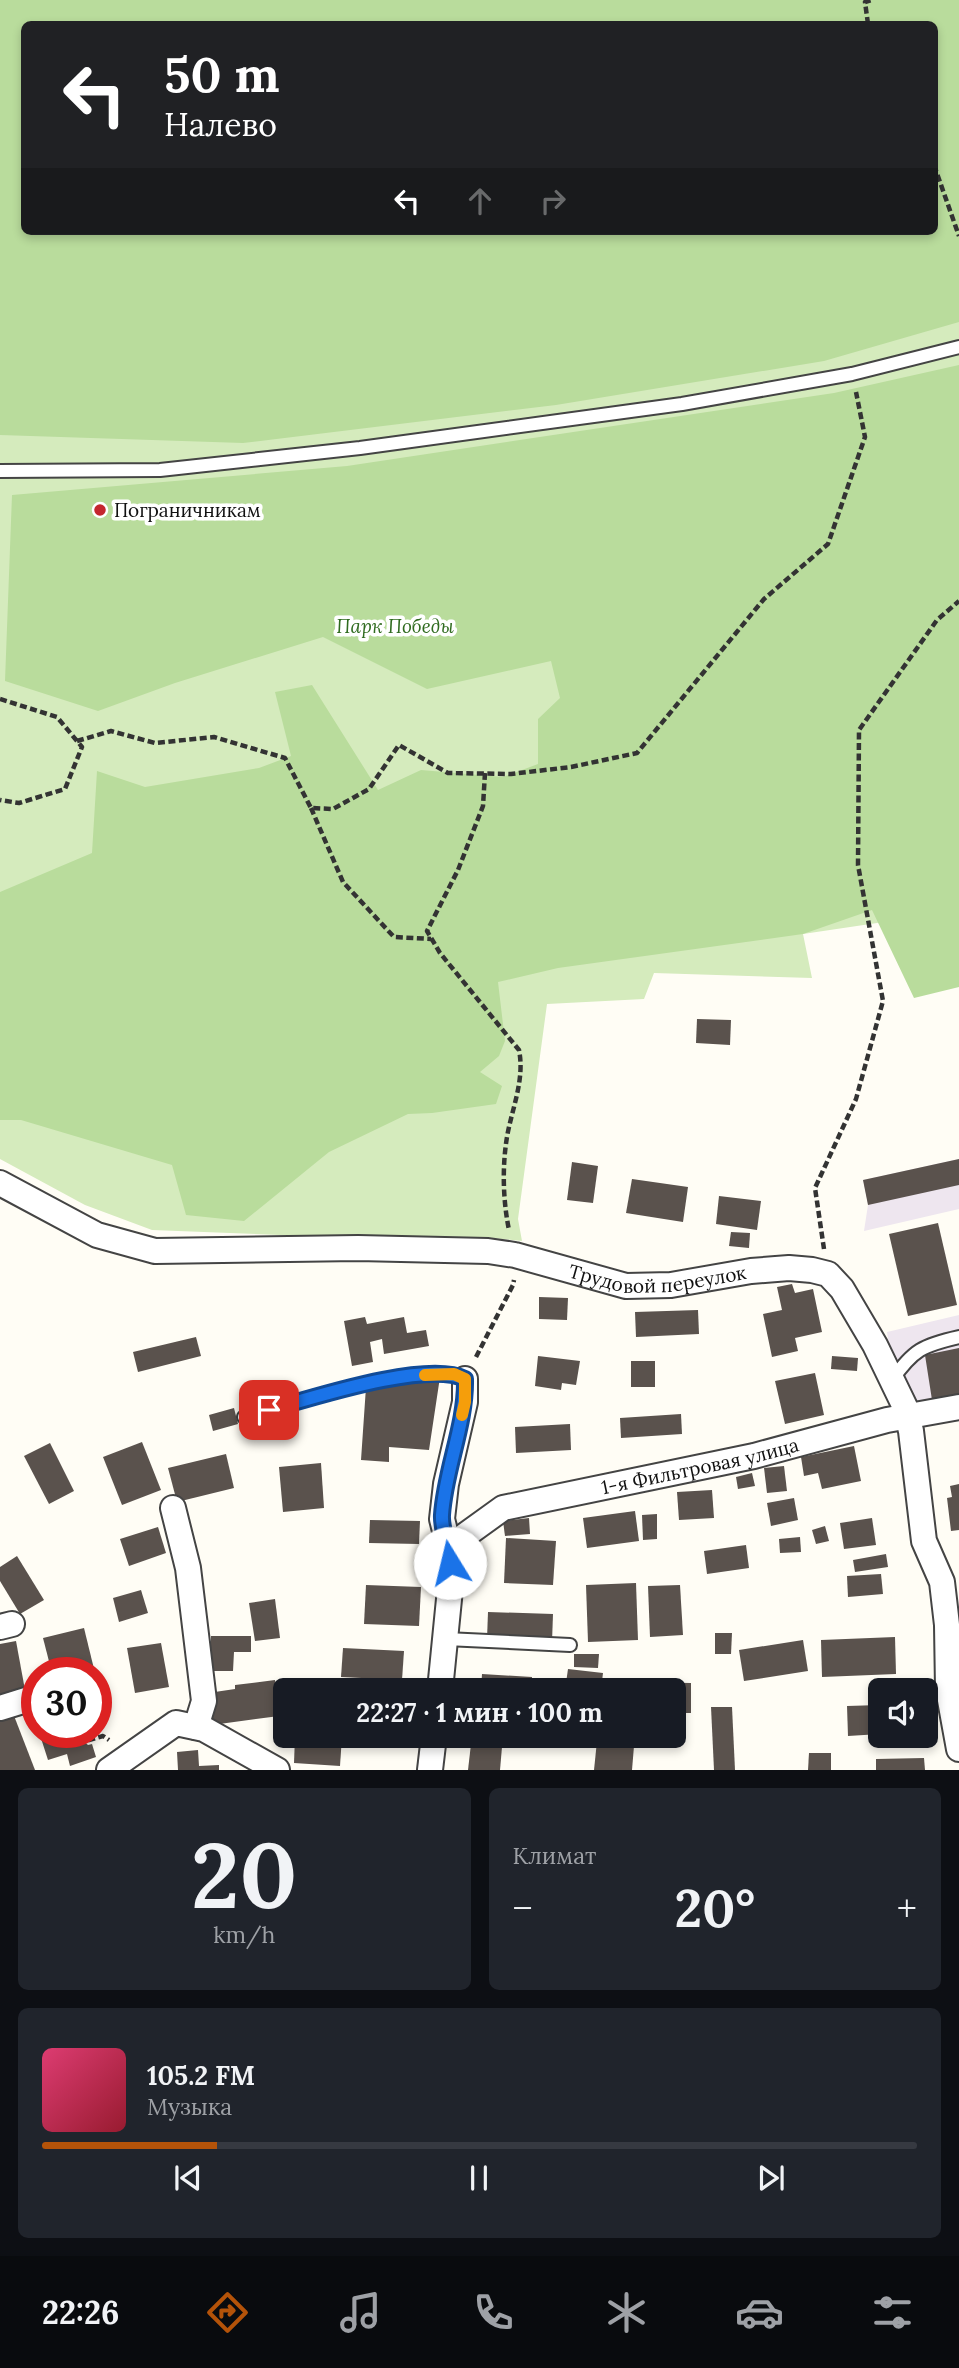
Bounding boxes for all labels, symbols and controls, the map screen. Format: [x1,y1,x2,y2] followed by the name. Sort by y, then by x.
[164,43,280,105] text: 50 m
[49,49,140,140] icon: left
[164,104,277,145] text: Налево
[388,182,426,220] icon: left
[461,182,499,220] icon: ahead
[534,182,572,220] icon: right
[114,498,261,522] place label: Пограничникам
[92,502,108,518] marker: Пограничникам
[336,614,454,638] park label: Парк Победы
[566,1259,749,1298] street label: Трудовой переулок
[239,1380,299,1440] pin
[250,1391,288,1429] icon: arrive
[599,1432,801,1499] street label: 1-я Фильтровая улица
[413,1526,487,1600] position arrow
[21,1657,112,1748] speed limit sign: 30
[868,1678,938,1748] map controls
[868,1678,938,1748] button: sound
[356,1696,603,1729] text: 22:27 · 1 мин · 100 m
[191,1816,297,1933] text: 20
[513,1841,596,1870] text: Климат
[674,1875,755,1941] text: 20°
[513,1884,533,1932] text: −
[897,1884,917,1932] text: +
[213,1920,275,1949] text: km/h
[147,2059,255,2092] text: 105.2 FM
[147,2092,232,2121] text: Музыка
[169,2159,207,2197] icon: previous
[460,2159,498,2197] icon: pause
[752,2159,790,2197] icon: next
[203,2288,252,2337] icon: directions
[336,2288,385,2337] icon: music
[469,2288,518,2337] icon: phone
[602,2288,651,2337] icon: climate
[735,2288,784,2337] icon: car
[868,2288,917,2337] icon: filters
[42,2292,120,2333] text: 22:26

